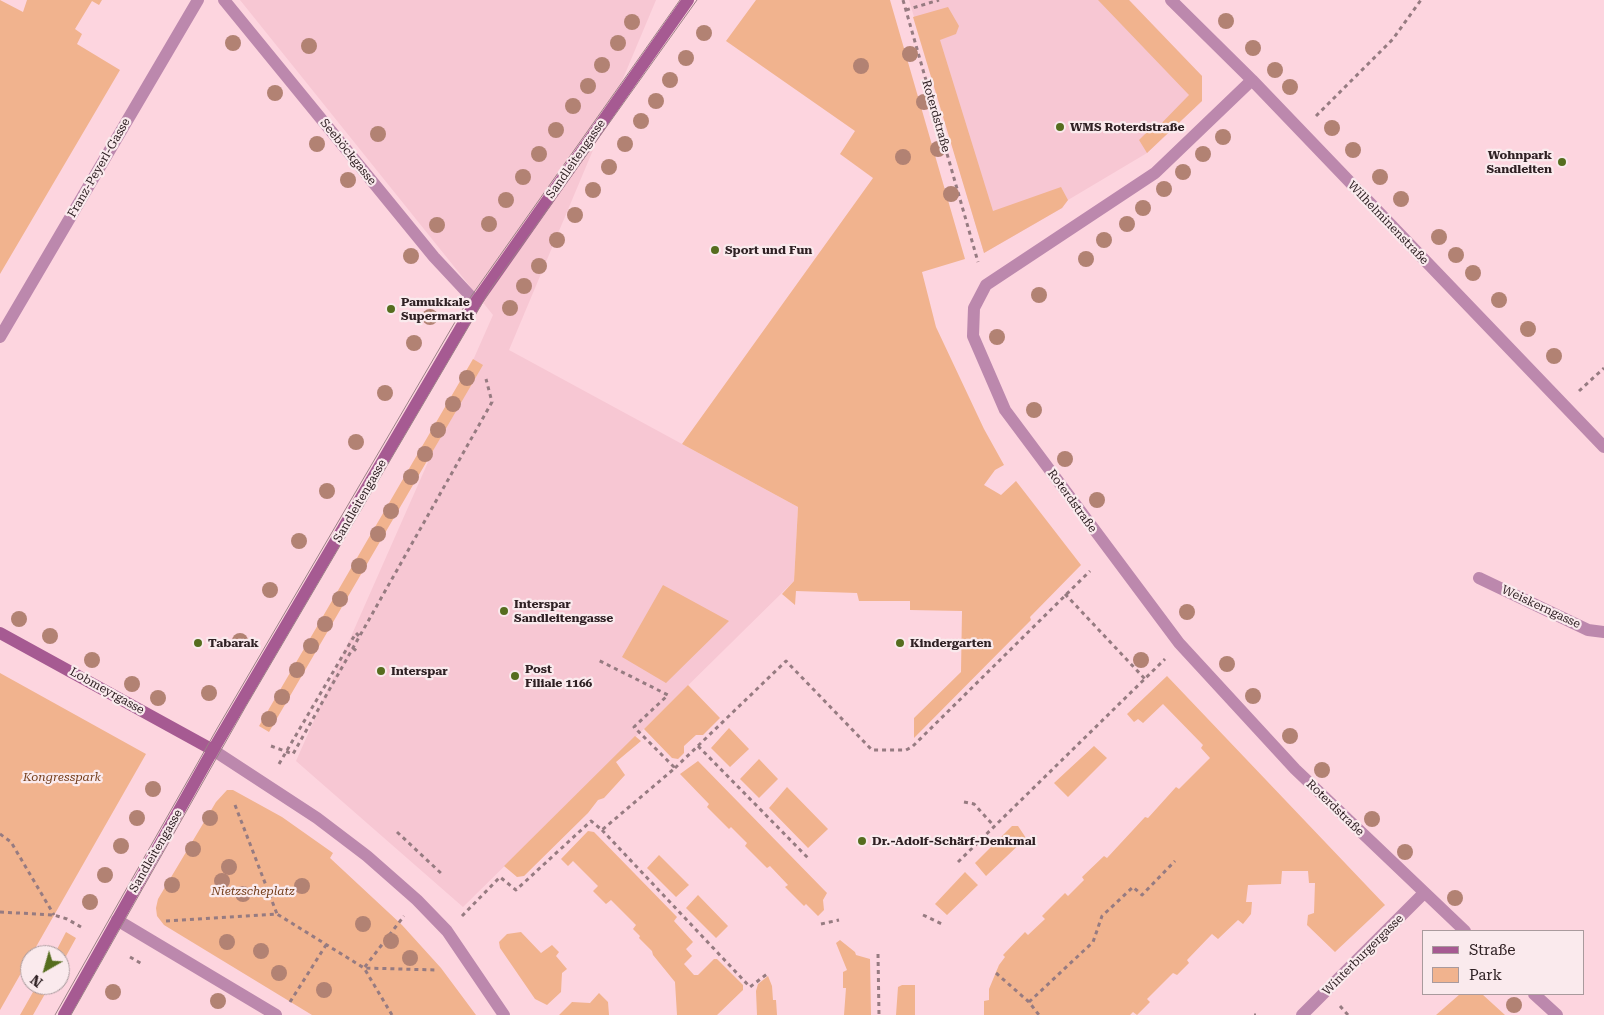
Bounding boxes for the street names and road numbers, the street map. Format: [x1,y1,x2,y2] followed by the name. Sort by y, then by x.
[919,78,953,154] street label: Roterdstraße
[65,116,133,220] street label: Franz-Peyerl-Gasse
[317,116,379,188] street label: Seeböckgasse
[543,117,609,201] street label: Sandleitengasse
[1345,178,1431,268] street label: Wilhelminenstraße
[330,457,390,545] street label: Sandleitengasse
[1044,467,1100,535] street label: Roterdstraße
[1499,582,1583,632] street label: Weiskerngasse
[67,665,147,717] street label: Lobmeyrgasse
[1303,777,1367,839] street label: Roterdstraße
[126,807,186,895] street label: Sandleitengasse
[1320,912,1406,998] street label: Winterburgergasse

